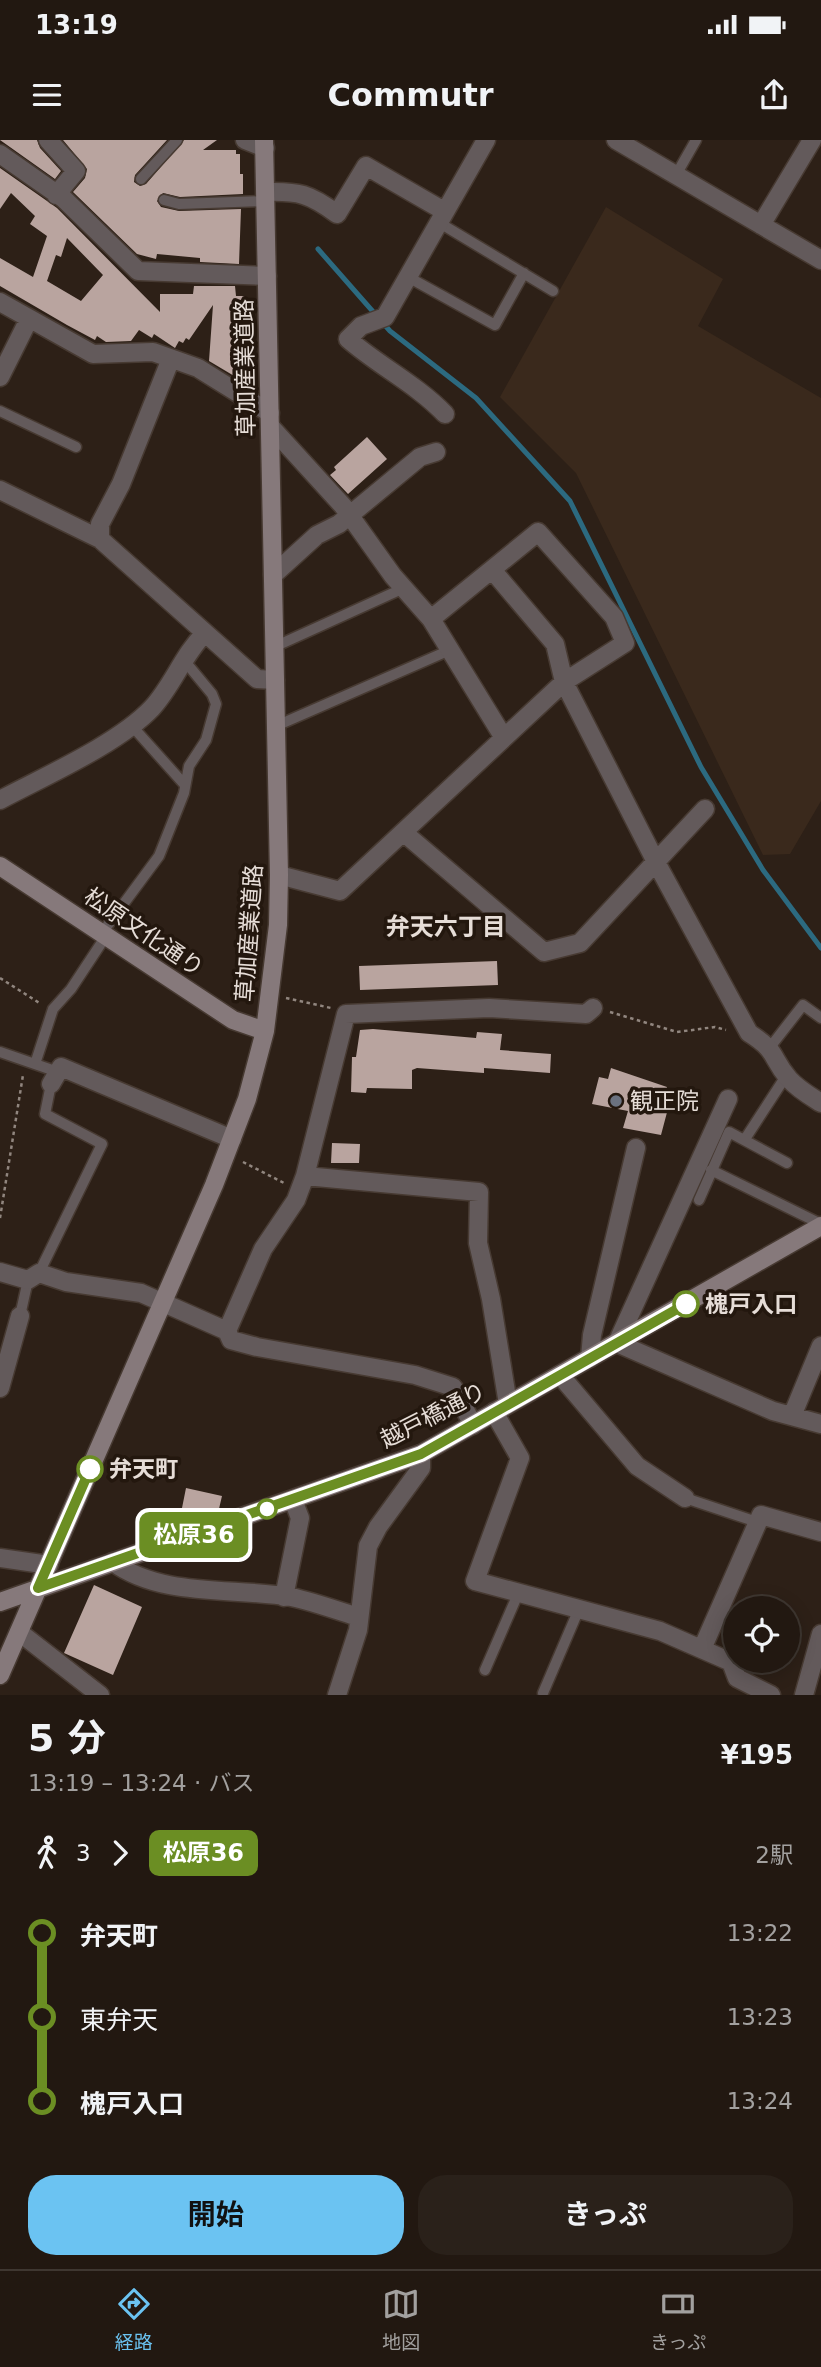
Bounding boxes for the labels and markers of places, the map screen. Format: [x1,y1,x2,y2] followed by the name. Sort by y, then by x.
[630,1088,699,1114] place label: 観正院
[608,1093,624,1109] marker: 観正院
[673,1291,699,1317] marker: 槐戸入口
[705,1291,797,1317] place label: 槐戸入口
[77,1456,103,1482] marker: 弁天町
[109,1456,178,1482] place label: 弁天町
[257,1499,277,1519] unlabelled marker

